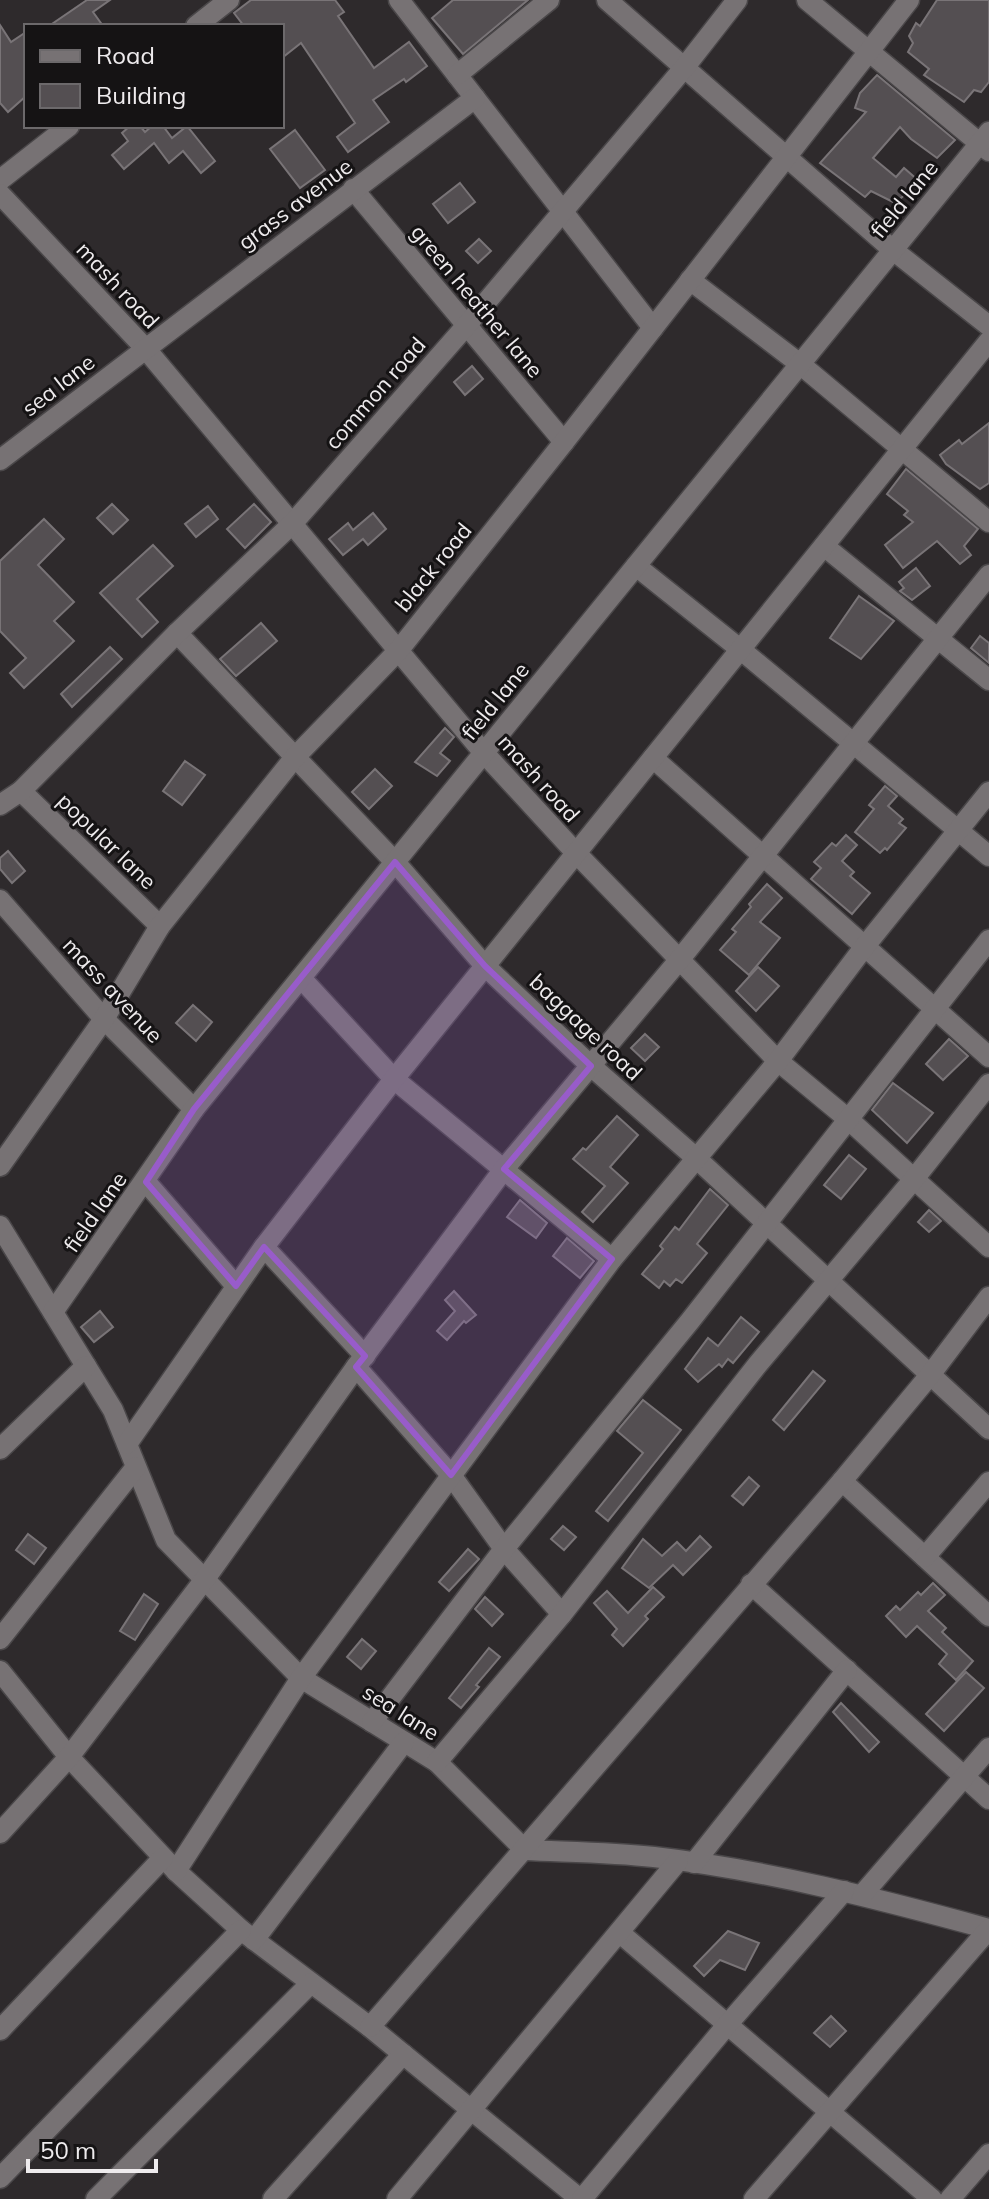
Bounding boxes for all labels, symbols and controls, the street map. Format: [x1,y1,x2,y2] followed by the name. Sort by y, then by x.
[24,24,284,128] legend
[96,40,155,70] text: Road
[96,80,186,110] text: Building
[232,152,358,256] street label: grass avenue
[864,154,944,244] street label: field lane
[405,219,549,383] street label: green heather lane
[71,236,165,334] street label: mash road
[319,331,431,455] street label: common road
[16,348,100,422] street label: sea lane
[389,517,477,617] street label: black road
[455,656,535,746] street label: field lane
[492,728,586,828] street label: mash road
[52,787,162,895] street label: popular lane
[57,931,169,1049] street label: mass avenue
[524,968,648,1086] street label: baggage road
[57,1166,133,1258] street label: field lane
[357,1678,445,1746] street label: sea lane
[28,2123,156,2173] scale bar
[40,2135,96,2165] text: 50 m

